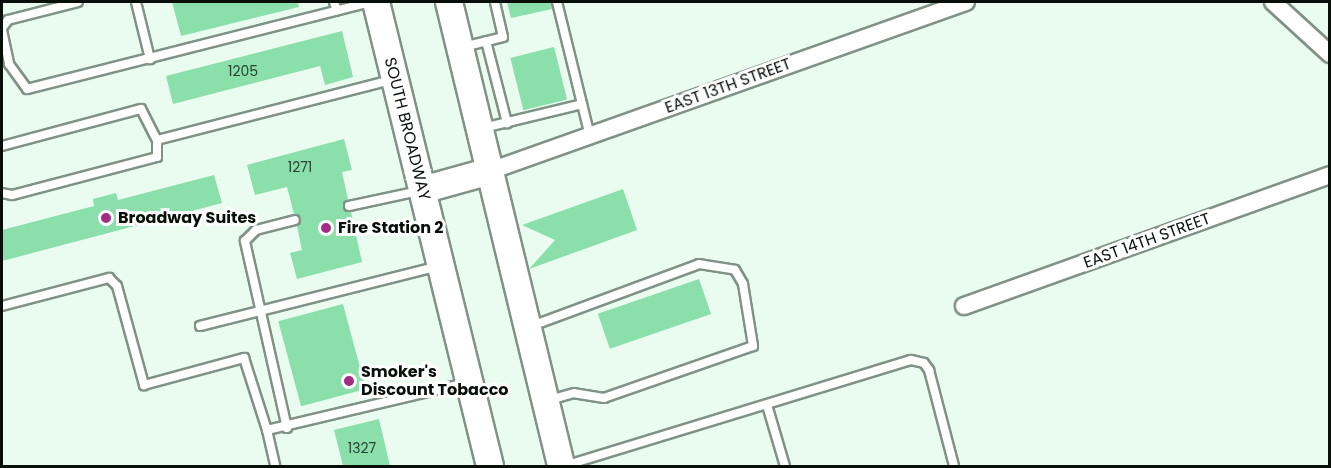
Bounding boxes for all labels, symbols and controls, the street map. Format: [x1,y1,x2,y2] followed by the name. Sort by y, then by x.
[662,54,794,118] street label: EAST 13TH STREET
[380,55,434,203] street label: SOUTH BROADWAY
[228,63,258,79] house number: 1205
[288,159,312,175] house number: 1271
[118,208,256,228] place label: Broadway Suites
[1081,209,1213,273] street label: EAST 14TH STREET
[99,211,113,225] marker: Broadway Suites
[338,218,443,238] place label: Fire Station 2
[319,221,333,235] marker: Fire Station 2
[361,362,509,400] place label: Smoker's Discount Tobacco
[342,374,356,388] marker: Smoker's Discount Tobacco
[348,440,376,456] house number: 1327

